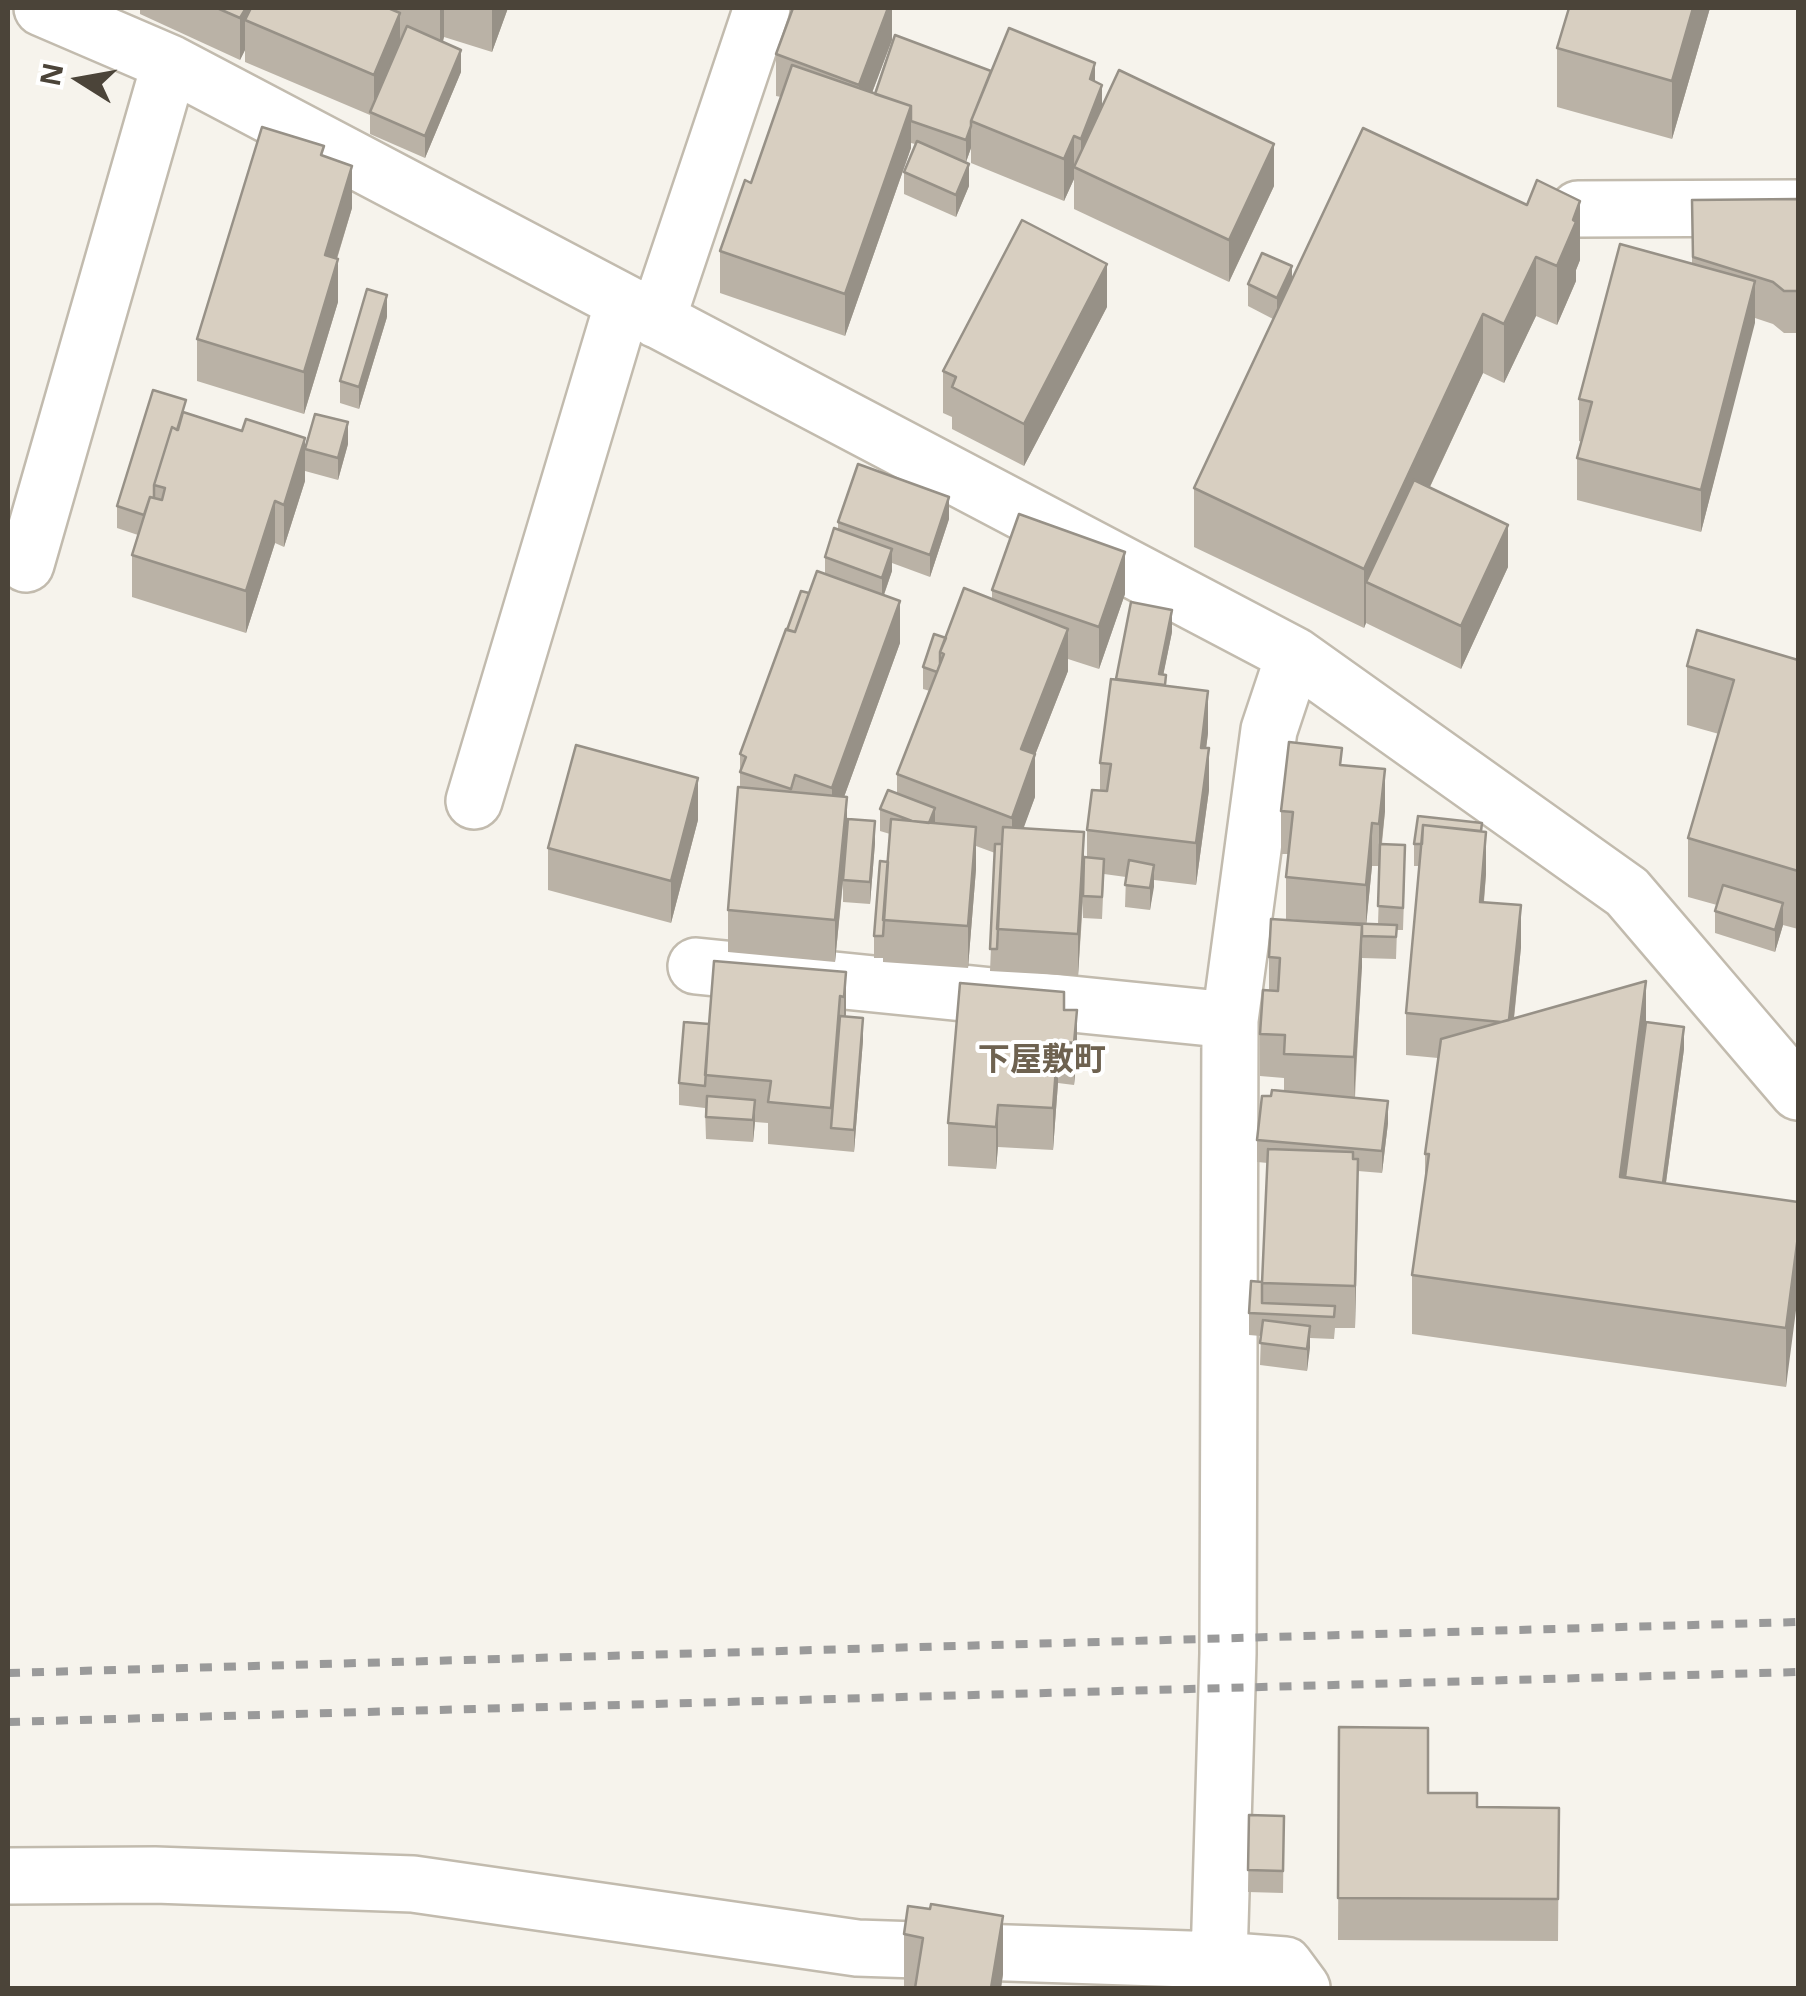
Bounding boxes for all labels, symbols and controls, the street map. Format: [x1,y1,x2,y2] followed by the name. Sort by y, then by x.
[30,30,130,130] north arrow
[30,59,71,89] text: N
[978,1042,1106,1080] district label: 下屋敷町

